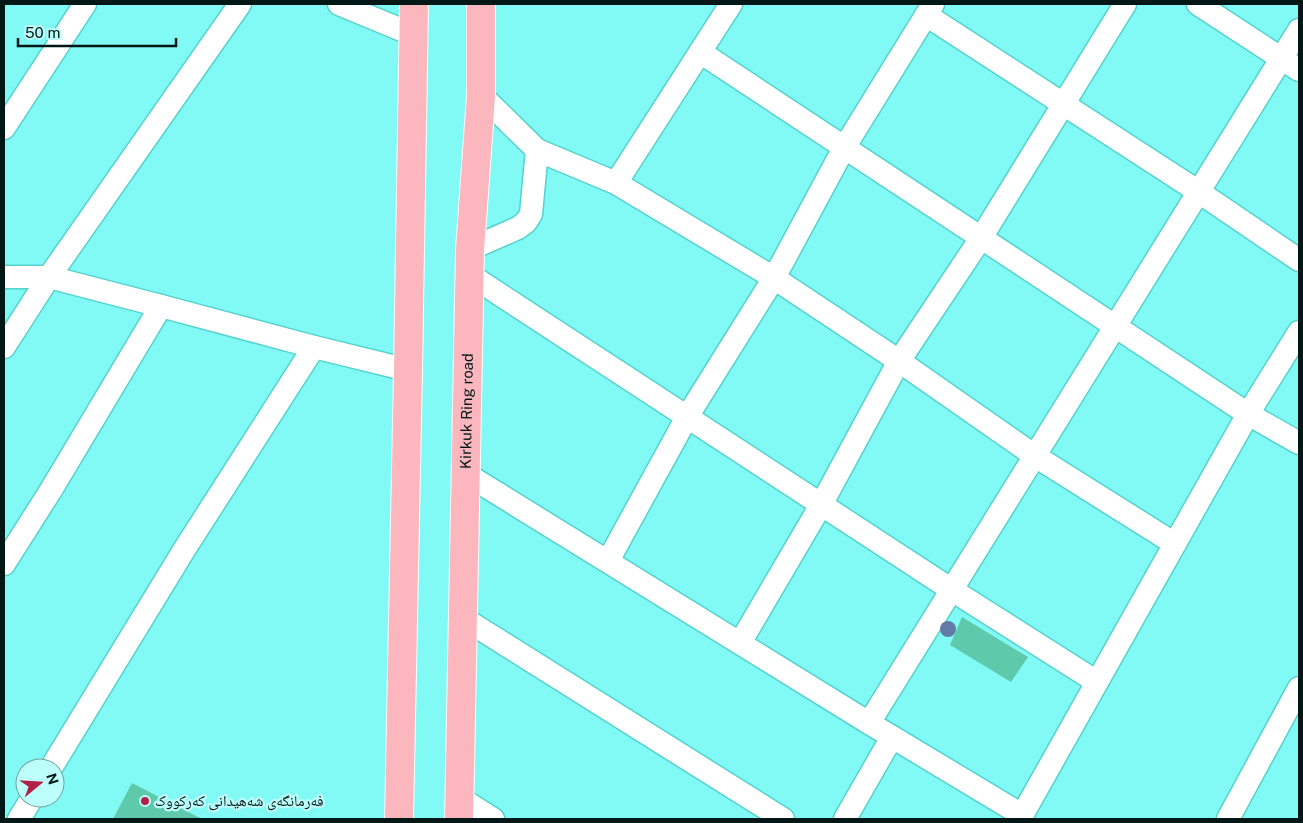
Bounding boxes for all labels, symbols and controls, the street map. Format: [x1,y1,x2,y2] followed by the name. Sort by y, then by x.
[18,15,175,47] scale bar
[25,24,60,41] text: 50 m
[457,353,476,469] street label: Kirkuk Ring road
[15,758,65,808] north arrow
[43,771,62,787] text: N
[155,792,324,811] place label: فەرمانگەی شەهیدانی کەرکووک
[139,795,151,807] marker: فەرمانگەی شەهیدانی کەرکووک

